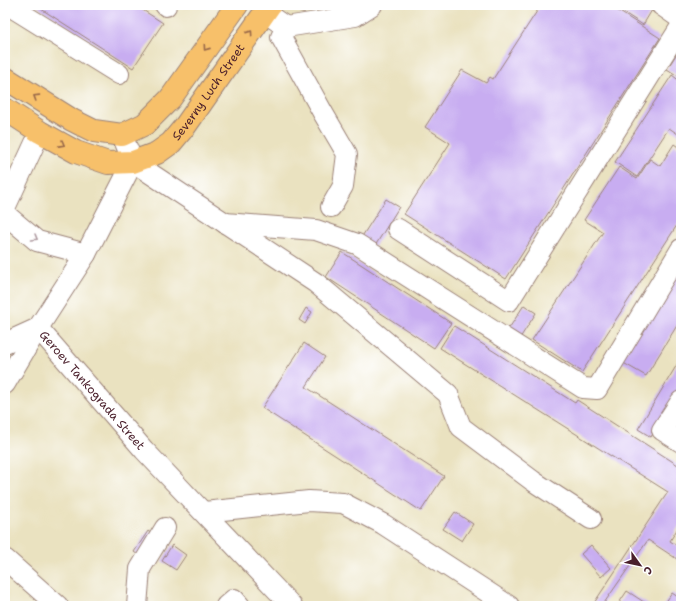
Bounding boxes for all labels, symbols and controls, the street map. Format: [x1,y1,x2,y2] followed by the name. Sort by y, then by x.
[245,30,253,37] one-way arrow
[168,41,248,144] street label: Severny Luch Street
[203,44,211,51] one-way arrow
[33,95,40,102] one-way arrow
[58,139,65,147] one-way arrow
[31,234,38,241] one-way arrow
[36,327,148,453] street label: Geroev Tankograda Street
[620,545,660,585] north arrow
[640,563,656,577] text: С

